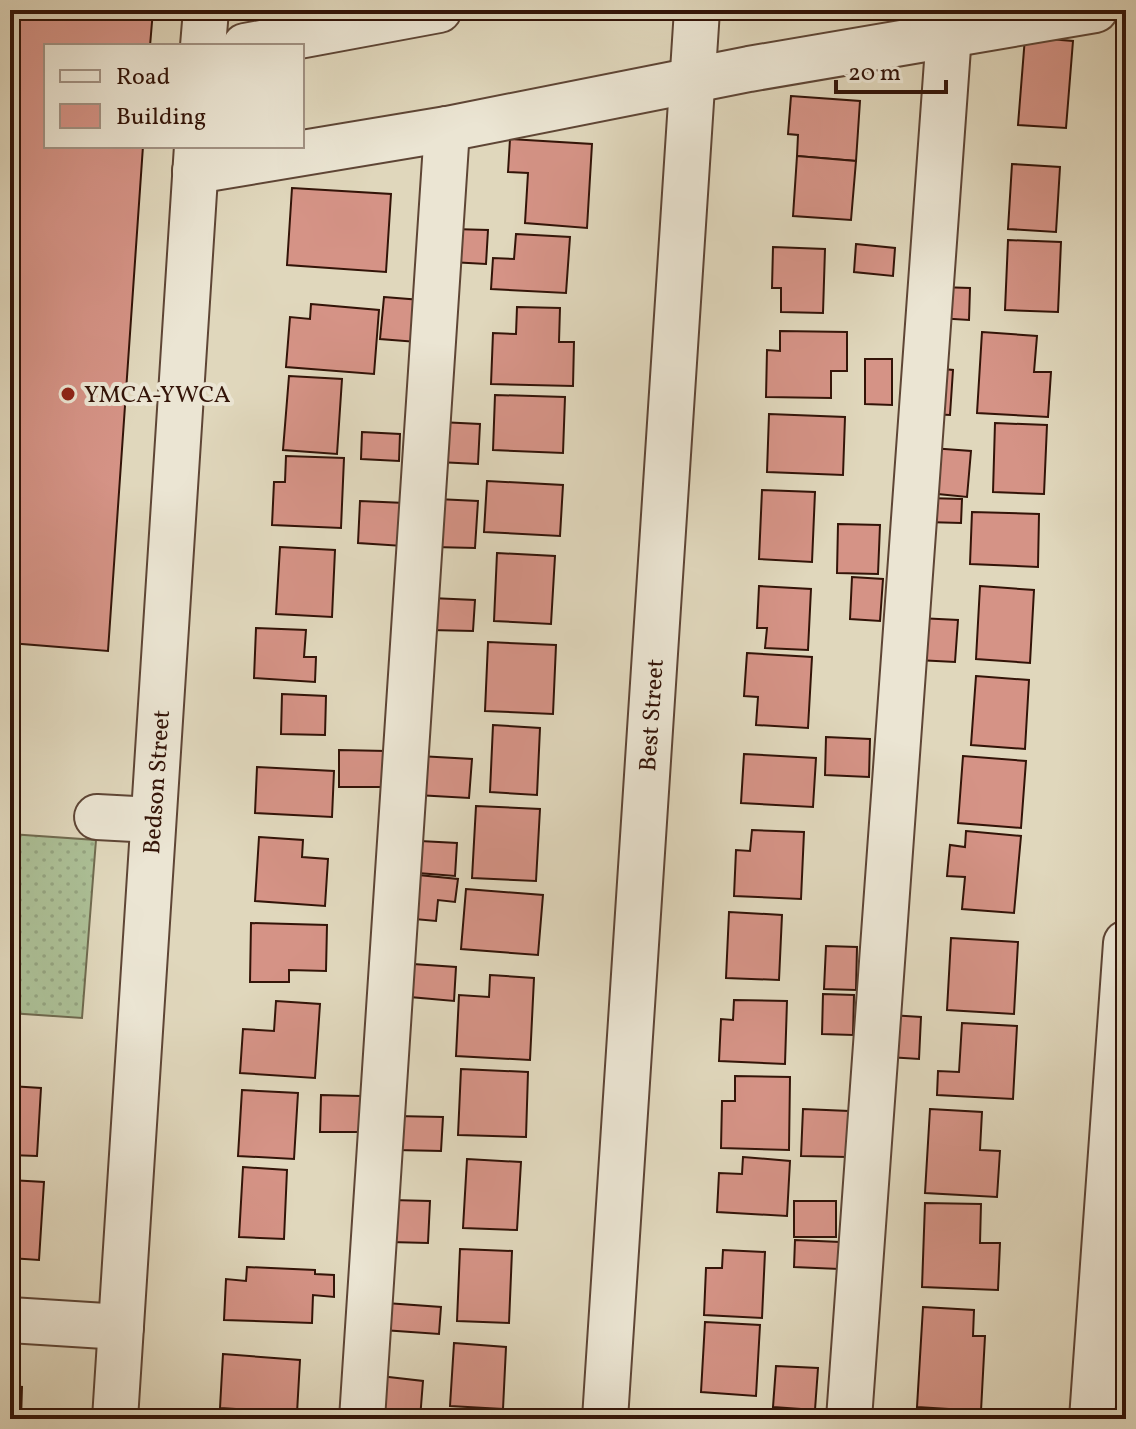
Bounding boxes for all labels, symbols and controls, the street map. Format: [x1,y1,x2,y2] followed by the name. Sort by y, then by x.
[44,44,304,148] legend
[836,44,946,94] scale bar
[848,57,901,91] text: 20 m
[116,61,170,95] text: Road
[116,101,206,135] text: Building
[84,379,231,413] place label: YMCA-YWCA
[59,385,77,403] marker: YMCA-YWCA
[632,658,674,773] street label: Best Street
[136,709,180,856] street label: Bedson Street

